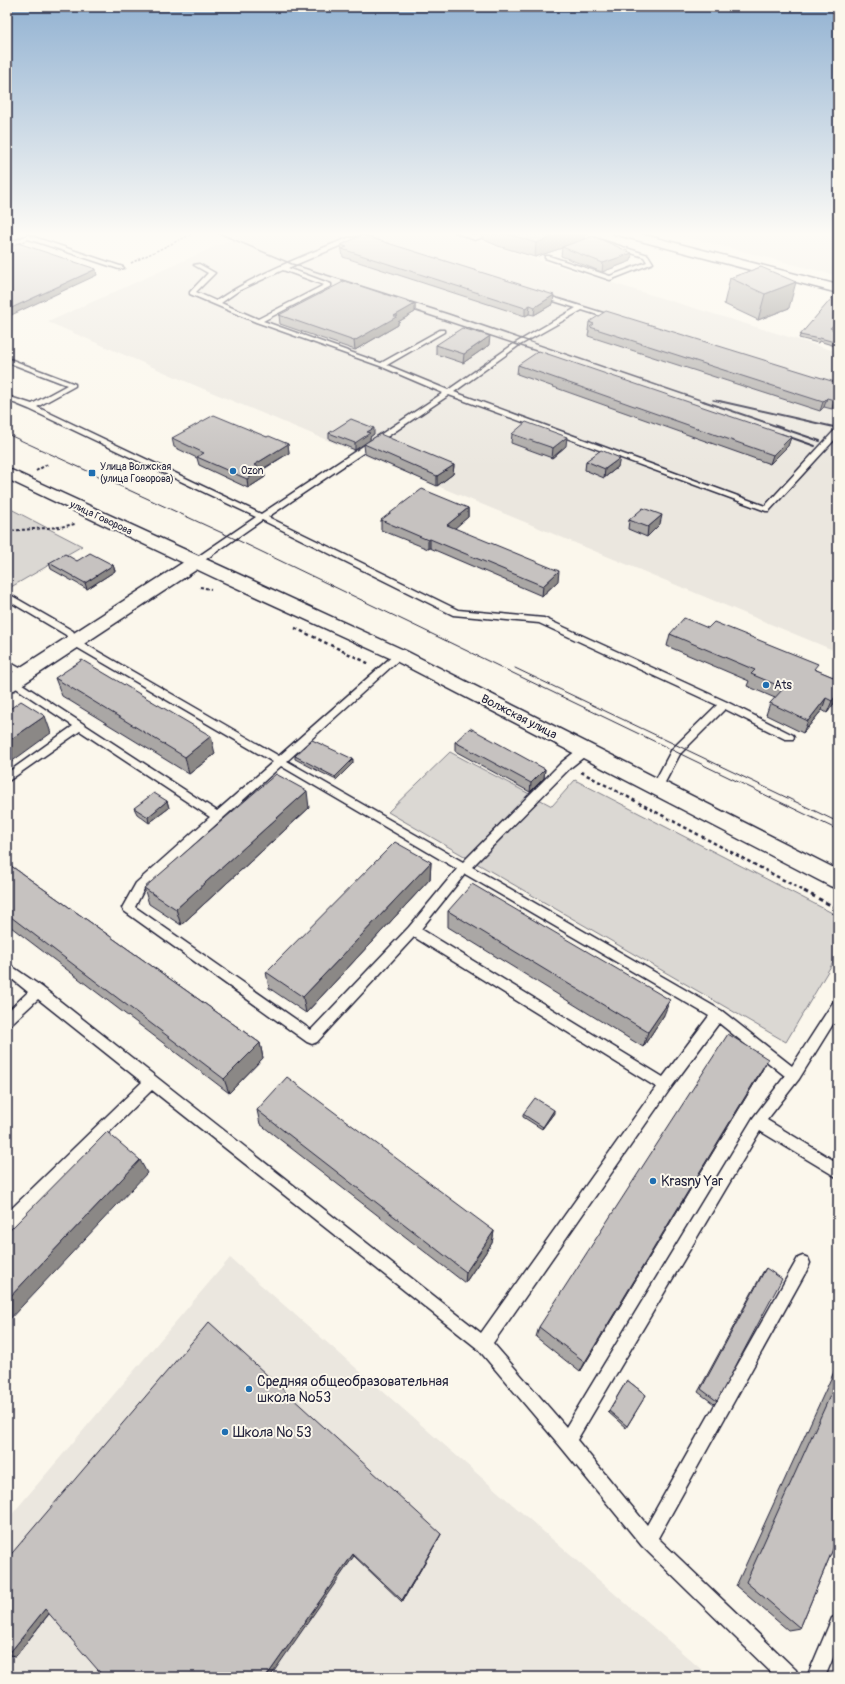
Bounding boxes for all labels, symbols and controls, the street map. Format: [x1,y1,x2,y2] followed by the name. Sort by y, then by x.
[100,461,174,485] place label: Улица Волжская (улица Говорова)
[241,465,264,477] place label: Ozon
[228,466,238,476] marker: Ozon
[87,468,97,478] marker: Улица Волжская (улица Говорова)
[67,498,134,538] street label: улица Говорова
[774,678,793,693] place label: Ats
[761,680,771,690] marker: Ats
[479,691,560,743] street label: Волжская улица
[661,1173,723,1190] place label: Krasny Yar
[648,1176,658,1186] marker: Krasny Yar
[257,1373,449,1406] place label: Средняя общеобразовательная школа №53
[244,1384,254,1394] marker: Средняя общеобразовательная школа №53
[233,1424,312,1441] place label: Школа № 53
[220,1427,230,1437] marker: Школа № 53

